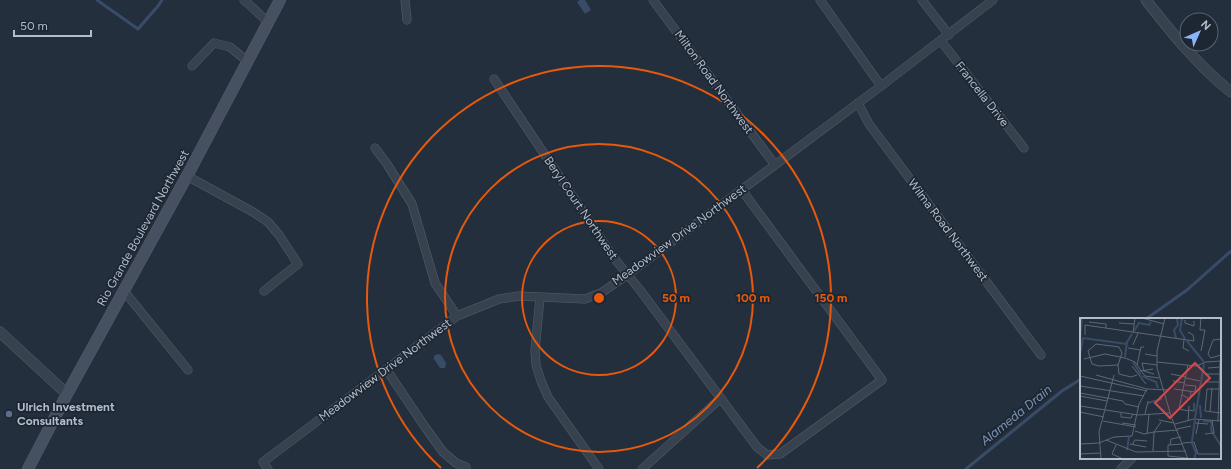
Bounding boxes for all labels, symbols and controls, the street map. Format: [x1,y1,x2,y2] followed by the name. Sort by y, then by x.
[14,12,91,38] scale bar
[1179,12,1219,52] north arrow
[1198,18,1213,33] text: N
[20,19,48,33] text: 50 m
[672,27,757,137] street label: Milton Road Northwest
[952,59,1012,130] street label: Francella Drive
[94,147,192,309] street label: Rio Grande Boulevard Northwest
[541,154,621,262] street label: Beryl Court Northwest
[905,176,991,284] street label: Wilma Road Northwest
[609,181,749,288] street label: Meadowview Drive Northwest
[592,291,606,305] centre of rings
[662,291,690,305] text: 50 m
[736,291,770,305] text: 100 m
[814,291,848,305] text: 150 m
[316,315,454,424] street label: Meadowview Drive Northwest
[1080,318,1221,459] inset map
[977,382,1055,449] water label: Alameda Drain
[17,400,115,428] place label: Ulrich Investment Consultants
[4,409,14,419] marker: Ulrich Investment Consultants

